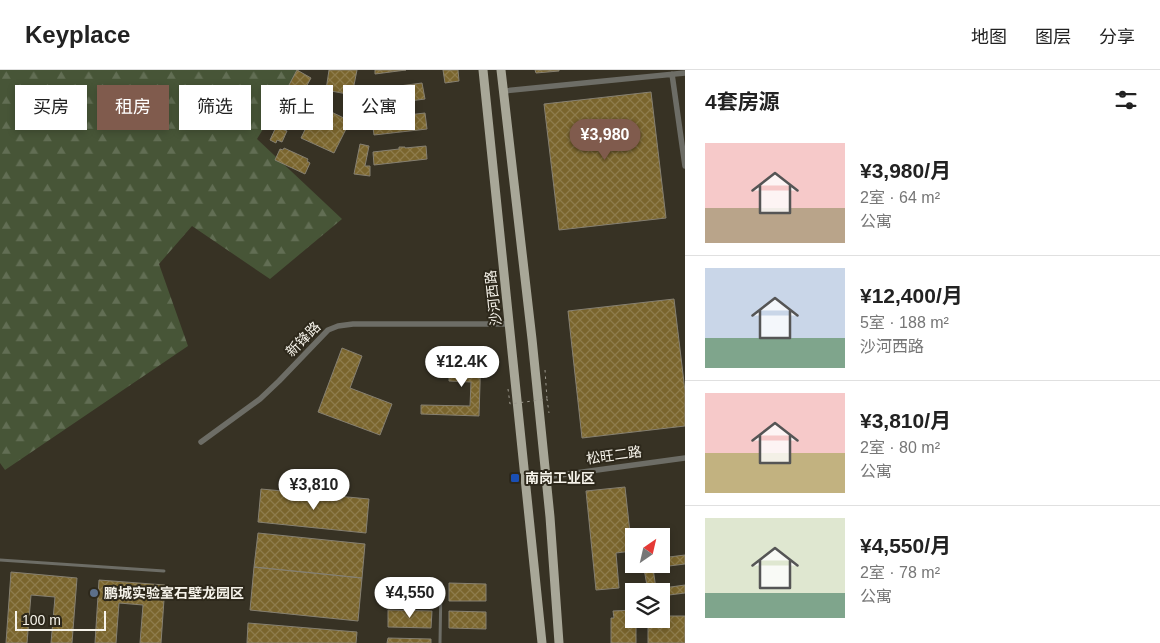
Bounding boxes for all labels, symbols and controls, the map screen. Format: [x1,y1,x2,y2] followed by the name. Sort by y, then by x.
[25,21,130,48] text: Keyplace
[971,27,1007,47] text: 地图
[1035,27,1071,47] text: 图层
[1099,27,1135,47] text: 分享
[15,85,87,130] chip: 买房
[97,85,169,130] chip: 租房
[179,85,251,130] chip: 筛选
[261,85,333,130] chip: 新上
[343,85,415,130] chip: 公寓
[1112,86,1140,114] icon: filters
[705,90,780,113] text: 4套房源
[564,118,646,161] pin: ¥3,980
[581,126,629,143] text: ¥3,980
[860,159,951,182] text: ¥3,980/月
[745,163,805,223] icon: home
[860,189,940,206] text: 2室 · 64 m²
[860,213,892,230] text: 公寓
[482,269,504,327] street label: 沙河西路
[860,284,963,307] text: ¥12,400/月
[745,288,805,348] icon: home
[860,314,949,331] text: 5室 · 188 m²
[282,318,324,360] street label: 新锋路
[860,338,924,355] text: 沙河西路
[421,346,503,388] pin: ¥12.4K
[436,353,488,370] text: ¥12.4K
[860,409,951,432] text: ¥3,810/月
[745,413,805,473] icon: home
[860,439,940,456] text: 2室 · 80 m²
[585,443,643,467] street label: 松旺二路
[860,463,892,480] text: 公寓
[273,468,355,511] pin: ¥3,810
[525,470,595,486] place label: 南岗工业区
[509,472,521,484] marker: 南岗工业区
[290,476,338,493] text: ¥3,810
[625,528,670,572] north arrow
[625,528,670,628] map controls
[860,534,951,557] text: ¥4,550/月
[745,538,805,598] icon: home
[860,564,940,581] text: 2室 · 78 m²
[369,576,451,619] pin: ¥4,550
[625,583,670,628] button: layers
[386,584,434,601] text: ¥4,550
[104,585,244,601] place label: 鹏城实验室石壁龙园区
[88,587,100,599] marker: 鹏城实验室石壁龙园区
[860,588,892,605] text: 公寓
[15,608,106,631] scale bar
[22,612,61,628] text: 100 m

